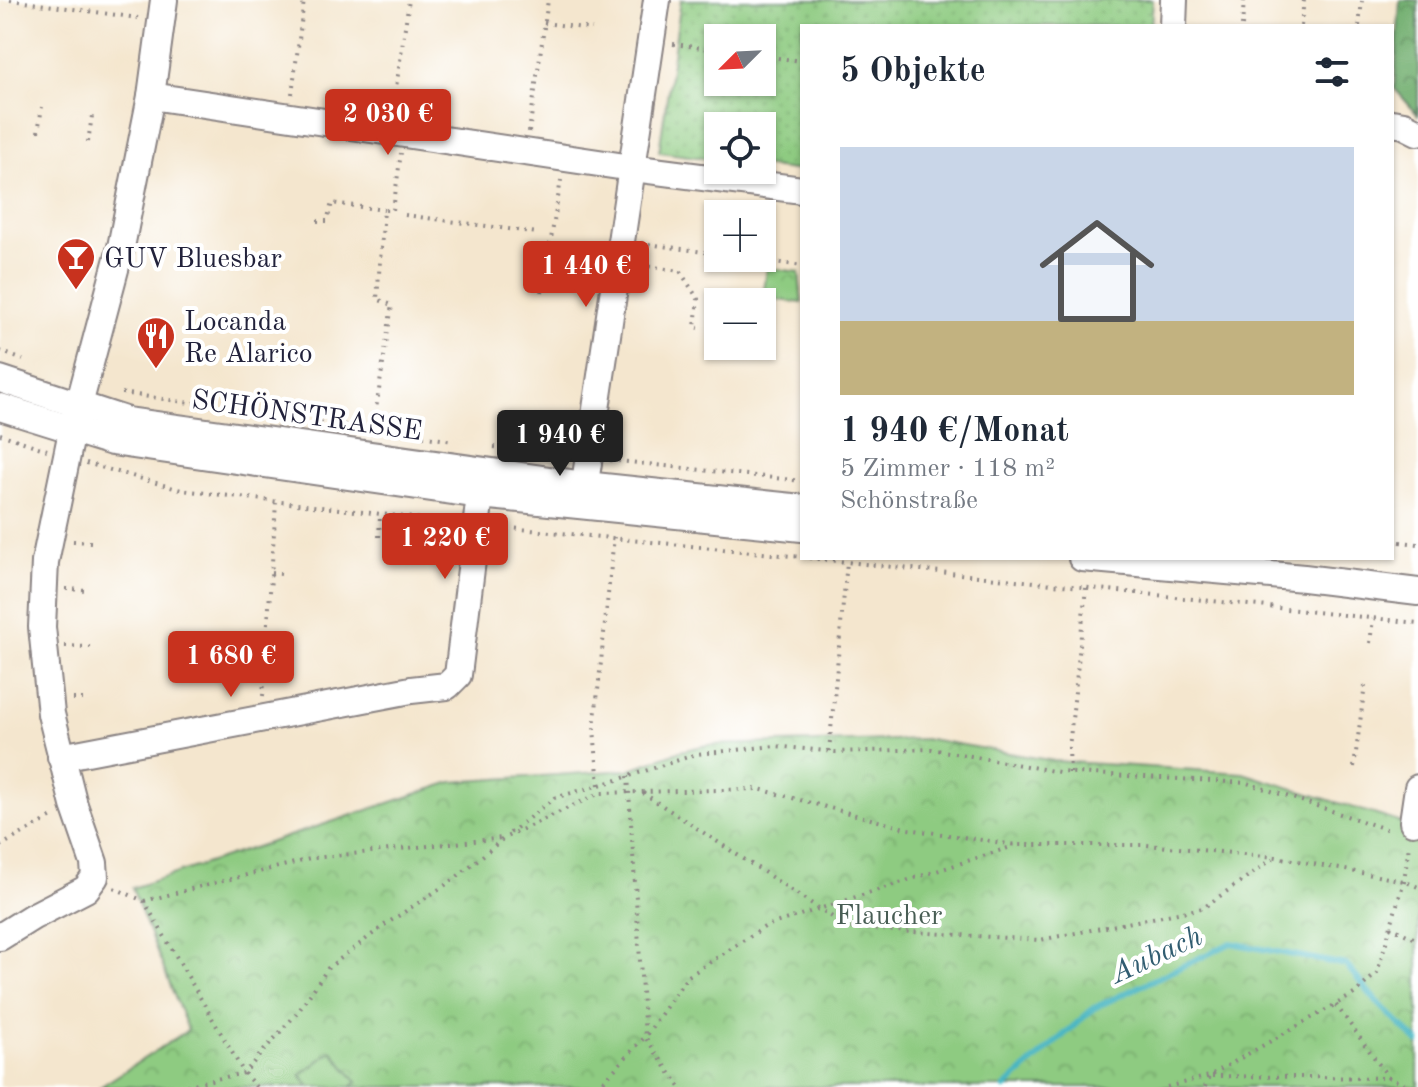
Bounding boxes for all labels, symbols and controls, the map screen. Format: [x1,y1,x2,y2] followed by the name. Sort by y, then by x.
[704,24,776,96] north arrow
[704,24,776,360] map controls
[1310,50,1354,94] icon: filters
[840,55,986,89] text: 5 Objekte
[314,89,462,157] pin: 2 030 €
[343,102,433,128] text: 2 030 €
[704,112,776,184] button: locate
[1025,199,1169,343] icon: home
[704,200,776,272] button: +
[55,236,97,291] bar icon: GUV Bluesbar
[512,241,660,309] pin: 1 440 €
[104,246,282,274] place label: GUV Bluesbar
[541,254,631,280] text: 1 440 €
[704,288,776,360] button: −
[184,309,313,369] place label: Locanda Re Alarico
[135,315,177,370] restaurant icon: Locanda Re Alarico
[190,383,424,447] street label: SCHÖNSTRASSE
[486,410,634,478] pin: 1 940 €
[840,415,1069,449] text: 1 940 €/Monat
[515,423,605,449] text: 1 940 €
[840,456,1055,482] text: 5 Zimmer · 118 m²
[840,488,978,514] text: Schönstraße
[371,513,519,581] pin: 1 220 €
[400,526,490,552] text: 1 220 €
[157,631,305,699] pin: 1 680 €
[186,644,276,670] text: 1 680 €
[835,903,943,931] park label: Flaucher
[1104,922,1207,991] water label: Aubach

